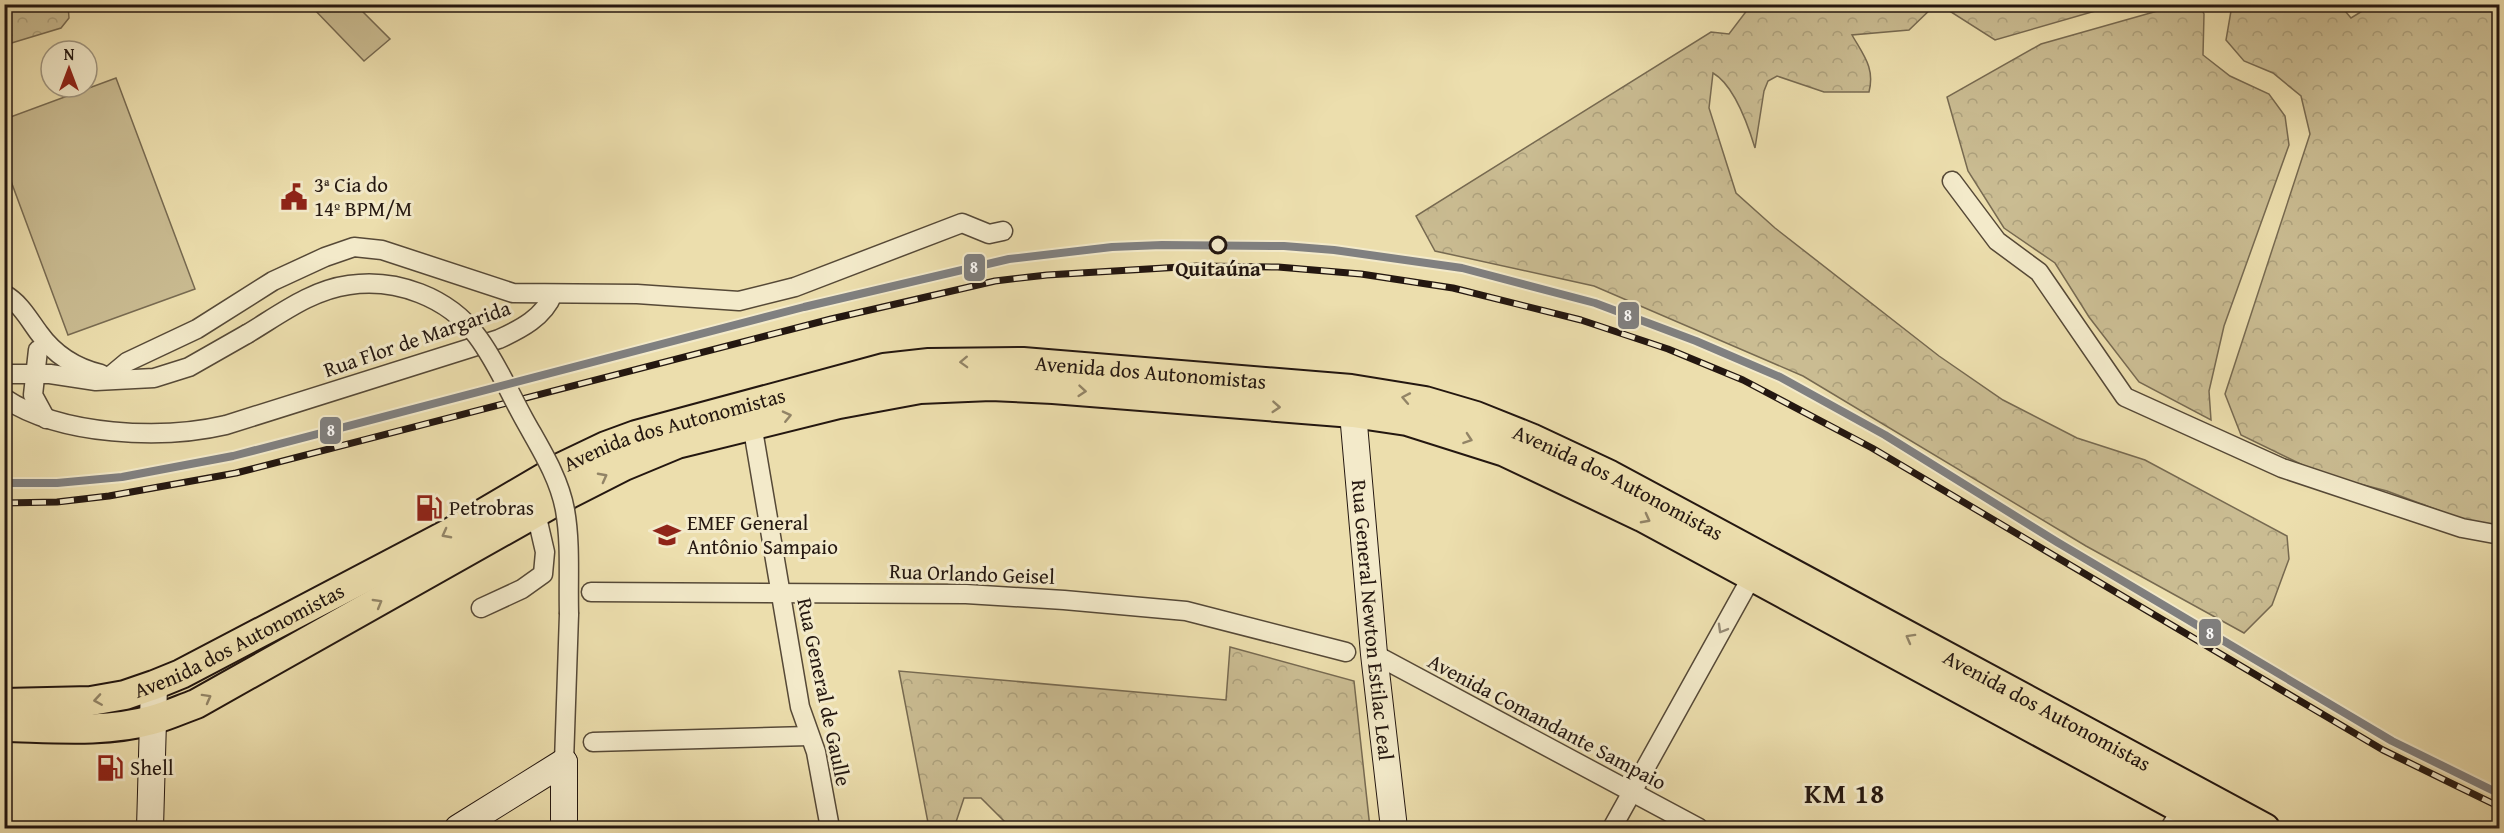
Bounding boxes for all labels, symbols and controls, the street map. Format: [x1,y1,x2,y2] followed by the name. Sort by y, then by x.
[39,39,99,99] north arrow
[64,42,75,66] text: N
[314,169,412,224] place label: 3ª Cia do 14º BPM/M
[279,182,309,212] public building icon: 3ª Cia do 14º BPM/M
[1209,236,1227,254] marker: Quitaúna
[963,253,986,282] line badge: 8
[1175,253,1261,284] place label: Quitaúna
[970,255,978,279] text: 8
[319,292,514,385] street label: Rua Flor de Margarida
[1617,301,1640,330] line badge: 8
[1624,303,1632,327] text: 8
[1034,347,1267,397] street label: Avenida dos Autonomistas
[960,356,969,369] one-way arrow
[558,379,789,479] street label: Avenida dos Autonomistas
[1078,385,1087,398] one-way arrow
[1402,392,1412,405] one-way arrow
[1272,400,1281,413] one-way arrow
[782,410,792,423] one-way arrow
[319,416,342,445] line badge: 8
[1508,416,1729,548] street label: Avenida dos Autonomistas
[327,418,335,442] text: 8
[1462,431,1473,444] one-way arrow
[596,473,607,484] one-way arrow
[1344,478,1402,762] street label: Rua General Newton Estilac Leal
[449,492,534,523] place label: Petrobras
[414,493,444,523] fuel station icon: Petrobras
[687,507,838,562] place label: EMEF General Antônio Sampaio
[1639,512,1650,523] one-way arrow
[652,520,682,550] school or university icon: EMEF General Antônio Sampaio
[442,527,453,538] one-way arrow
[889,555,1055,592] street label: Rua Orlando Geisel
[130,575,350,706] street label: Avenida dos Autonomistas
[789,595,860,789] street label: Rua General de Gaulle
[372,599,382,610] one-way arrow
[2198,618,2222,647] line badge: 8
[2206,621,2214,645] text: 8
[1718,622,1730,633] one-way arrow
[1906,634,1916,645] one-way arrow
[1938,641,2157,779] street label: Avenida dos Autonomistas
[1423,645,1672,798] street label: Avenida Comandante Sampaio
[93,693,102,705] one-way arrow
[201,694,211,705] one-way arrow
[130,752,174,783] place label: Shell
[95,753,125,783] fuel station icon: Shell
[1804,773,1886,813] district label: KM 18

